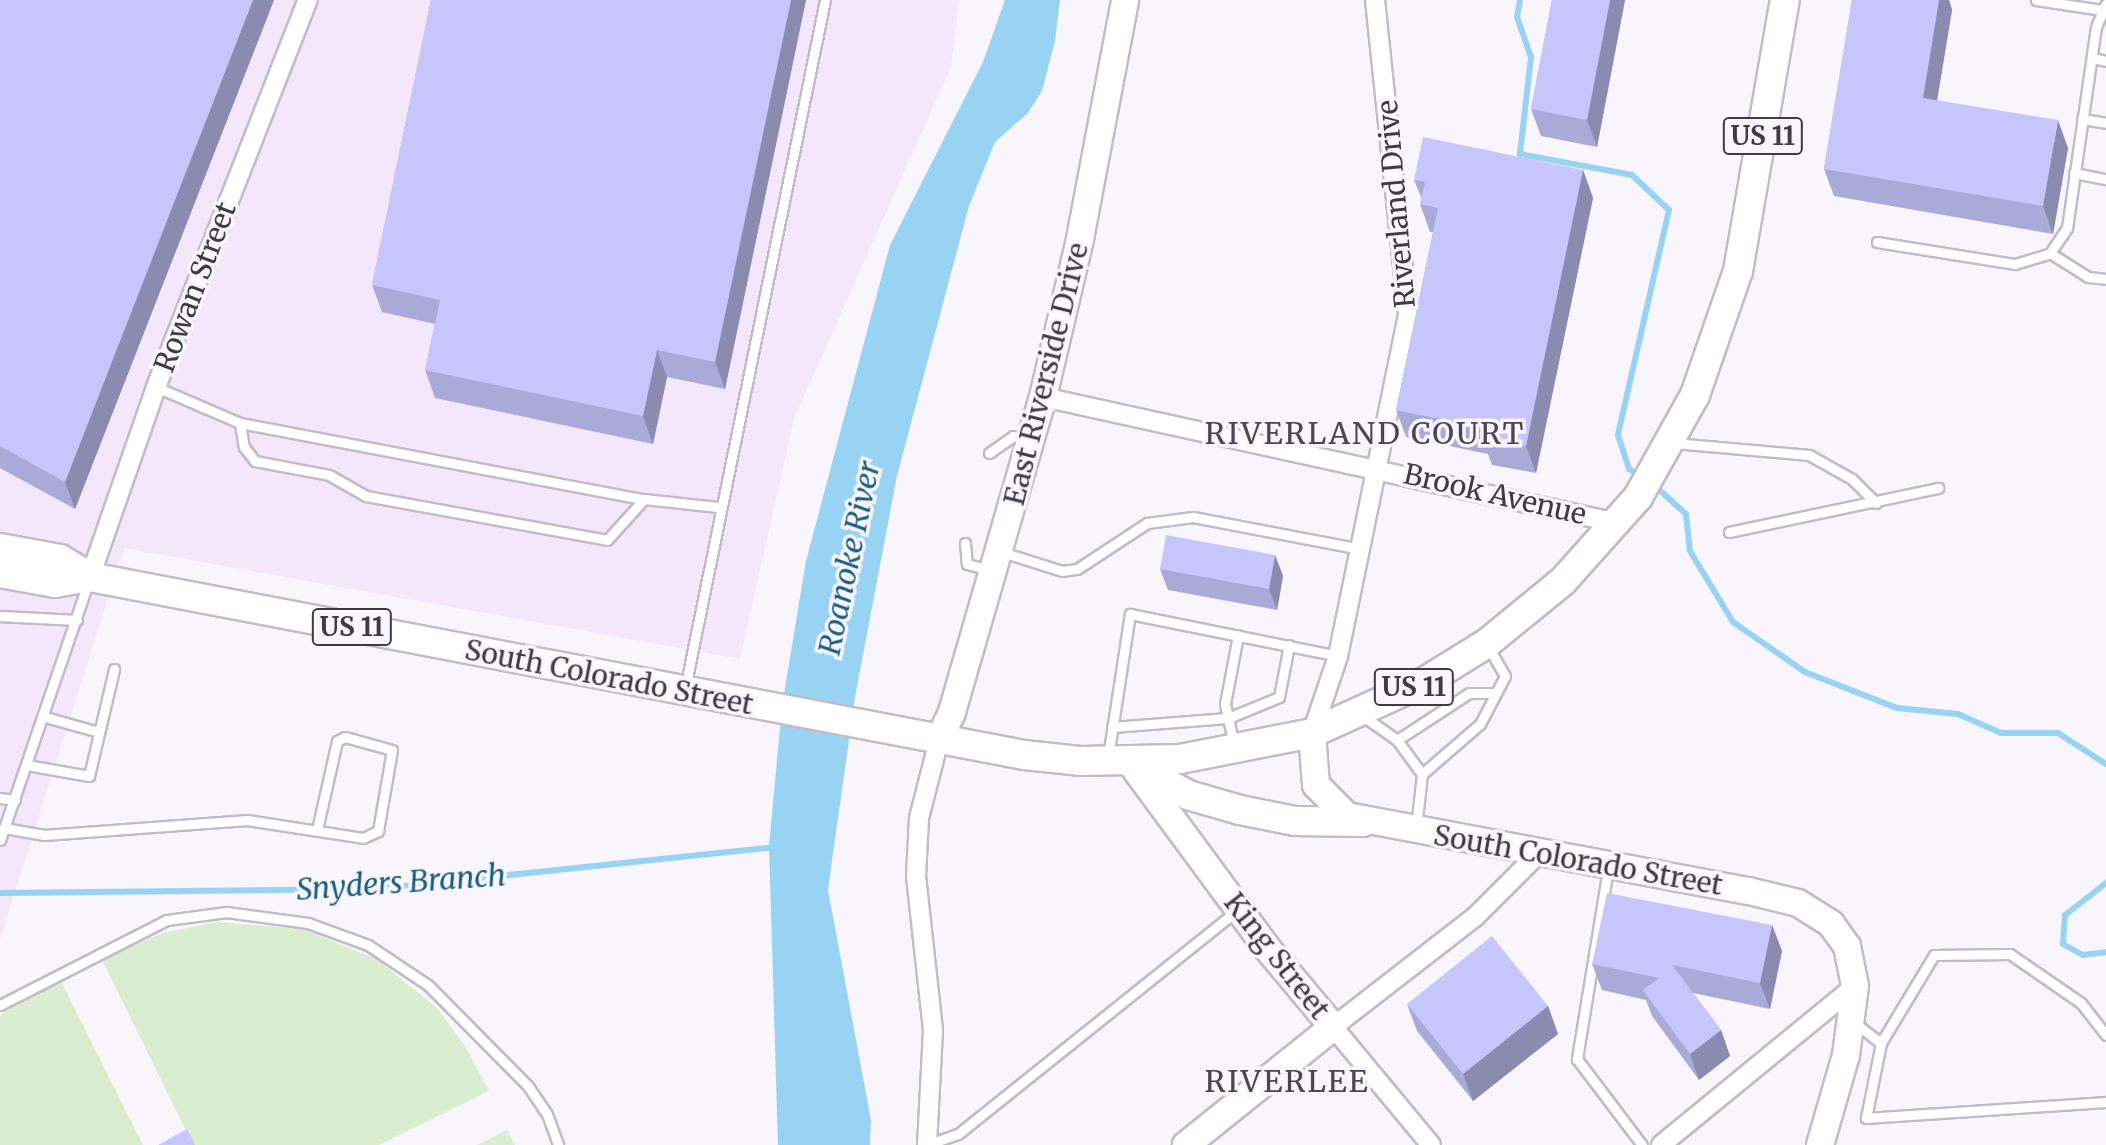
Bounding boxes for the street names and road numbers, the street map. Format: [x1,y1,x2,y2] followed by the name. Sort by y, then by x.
[1370,99,1422,309] street label: Riverland Drive
[1721,114,1805,158] road number: US 11
[147,197,243,377] street label: Rowan Street
[997,239,1095,509] street label: East Riverside Drive
[1401,457,1589,531] street label: Brook Avenue
[310,605,394,649] road number: US 11
[462,633,756,721] street label: South Colorado Street
[1372,665,1456,709] road number: US 11
[1431,818,1725,902] street label: South Colorado Street
[1217,886,1337,1026] street label: King Street

